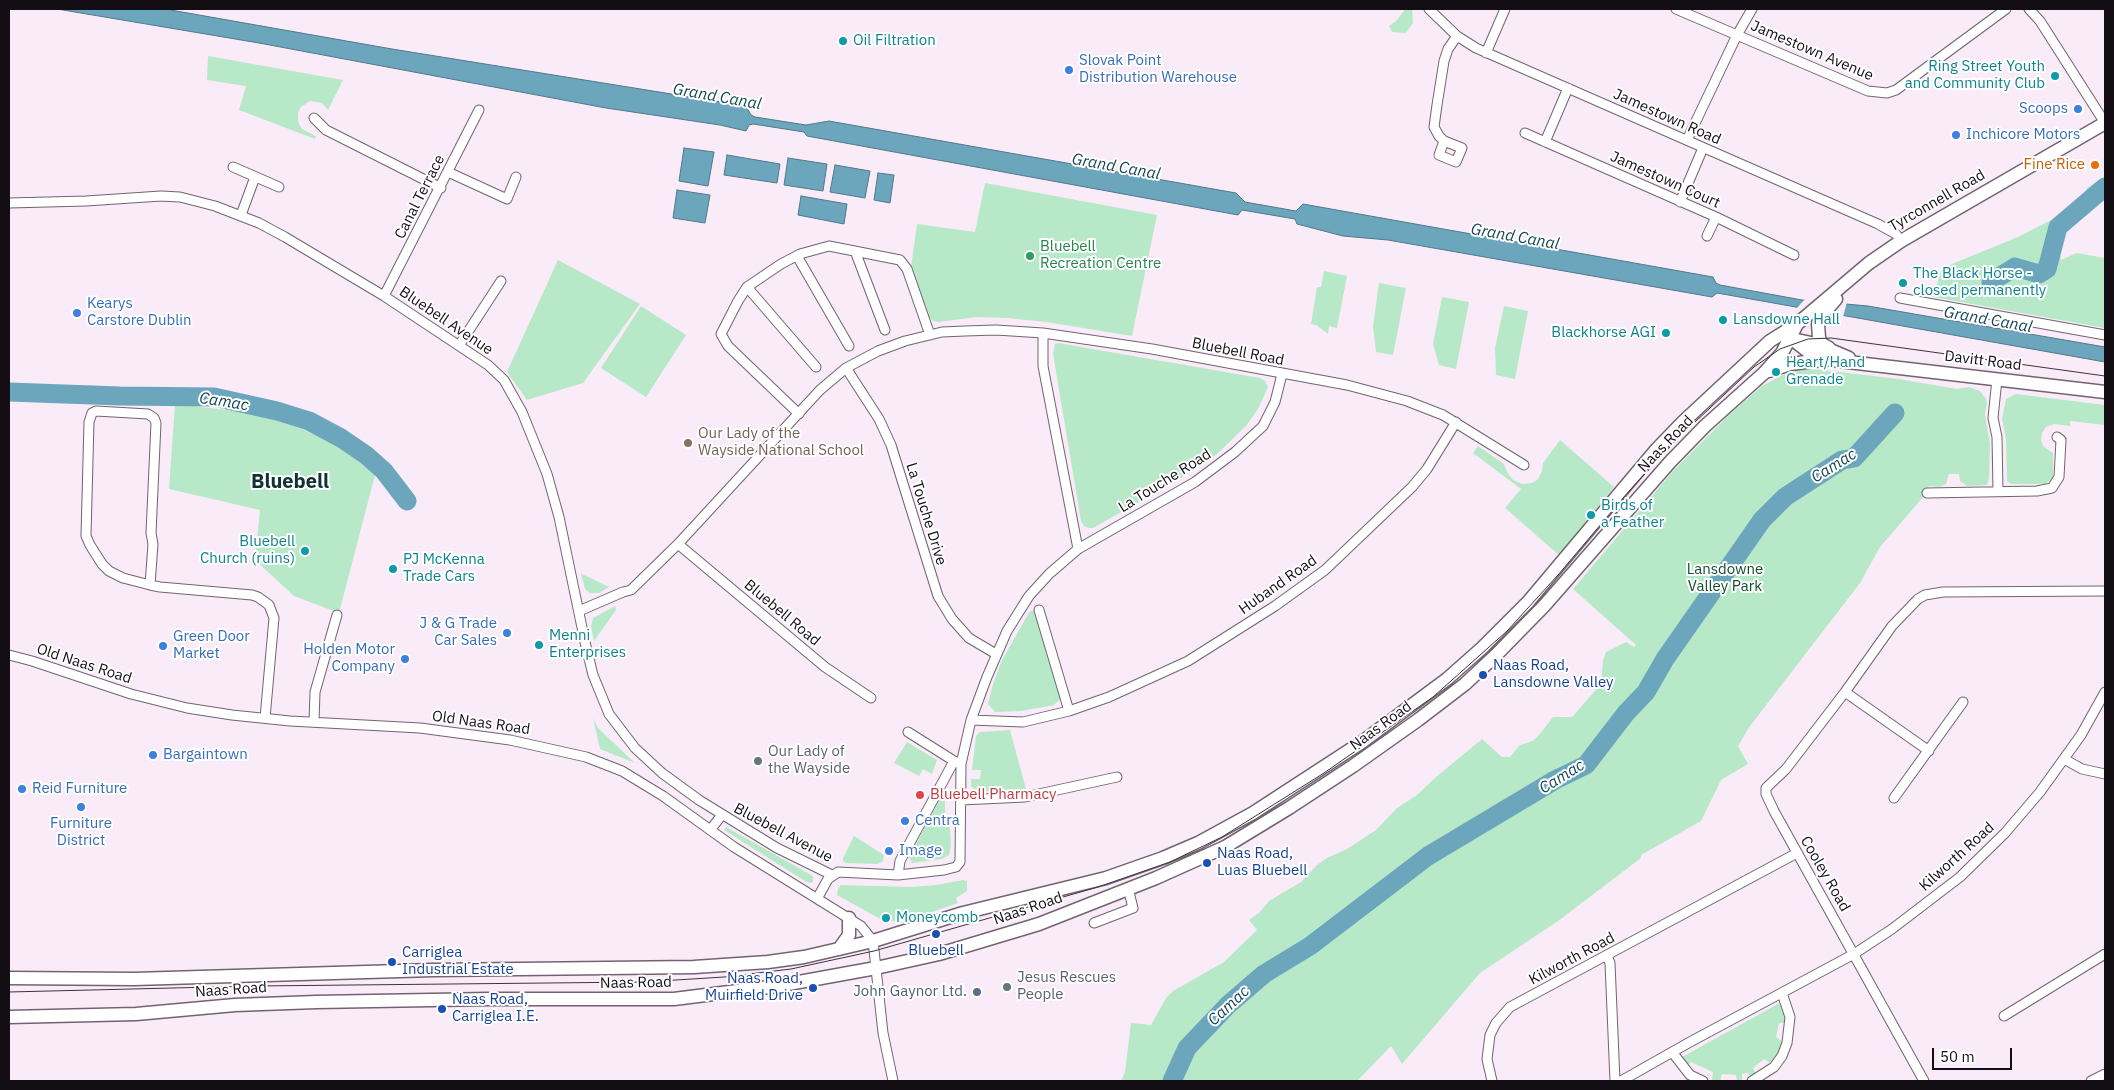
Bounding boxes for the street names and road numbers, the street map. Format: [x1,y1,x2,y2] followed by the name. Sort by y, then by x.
[1748,17,1876,85] street label: Jamestown Avenue
[1610,85,1724,149] street label: Jamestown Road
[1607,148,1723,212] street label: Jamestown Court
[391,152,449,242] street label: Canal Terrace
[1886,166,1988,236] street label: Tyrconnell Road
[396,283,496,359] street label: Bluebell Avenue
[1190,334,1286,370] street label: Bluebell Road
[1943,347,2023,375] street label: Davitt Road
[1635,412,1697,476] street label: Naas Road
[1115,445,1215,517] street label: La Touche Road
[902,461,950,567] street label: La Touche Drive
[1236,552,1320,618] street label: Huband Road
[740,576,824,650] street label: Bluebell Road
[34,640,134,688] street label: Old Naas Road
[1347,698,1415,754] street label: Naas Road
[431,707,531,739] street label: Old Naas Road
[731,799,835,867] street label: Bluebell Avenue
[1916,819,1998,895] street label: Kilworth Road
[1796,833,1854,915] street label: Cooley Road
[991,889,1065,929] street label: Naas Road
[1526,929,1618,989] street label: Kilworth Road
[600,973,672,993] street label: Naas Road
[194,979,268,1001] street label: Naas Road

